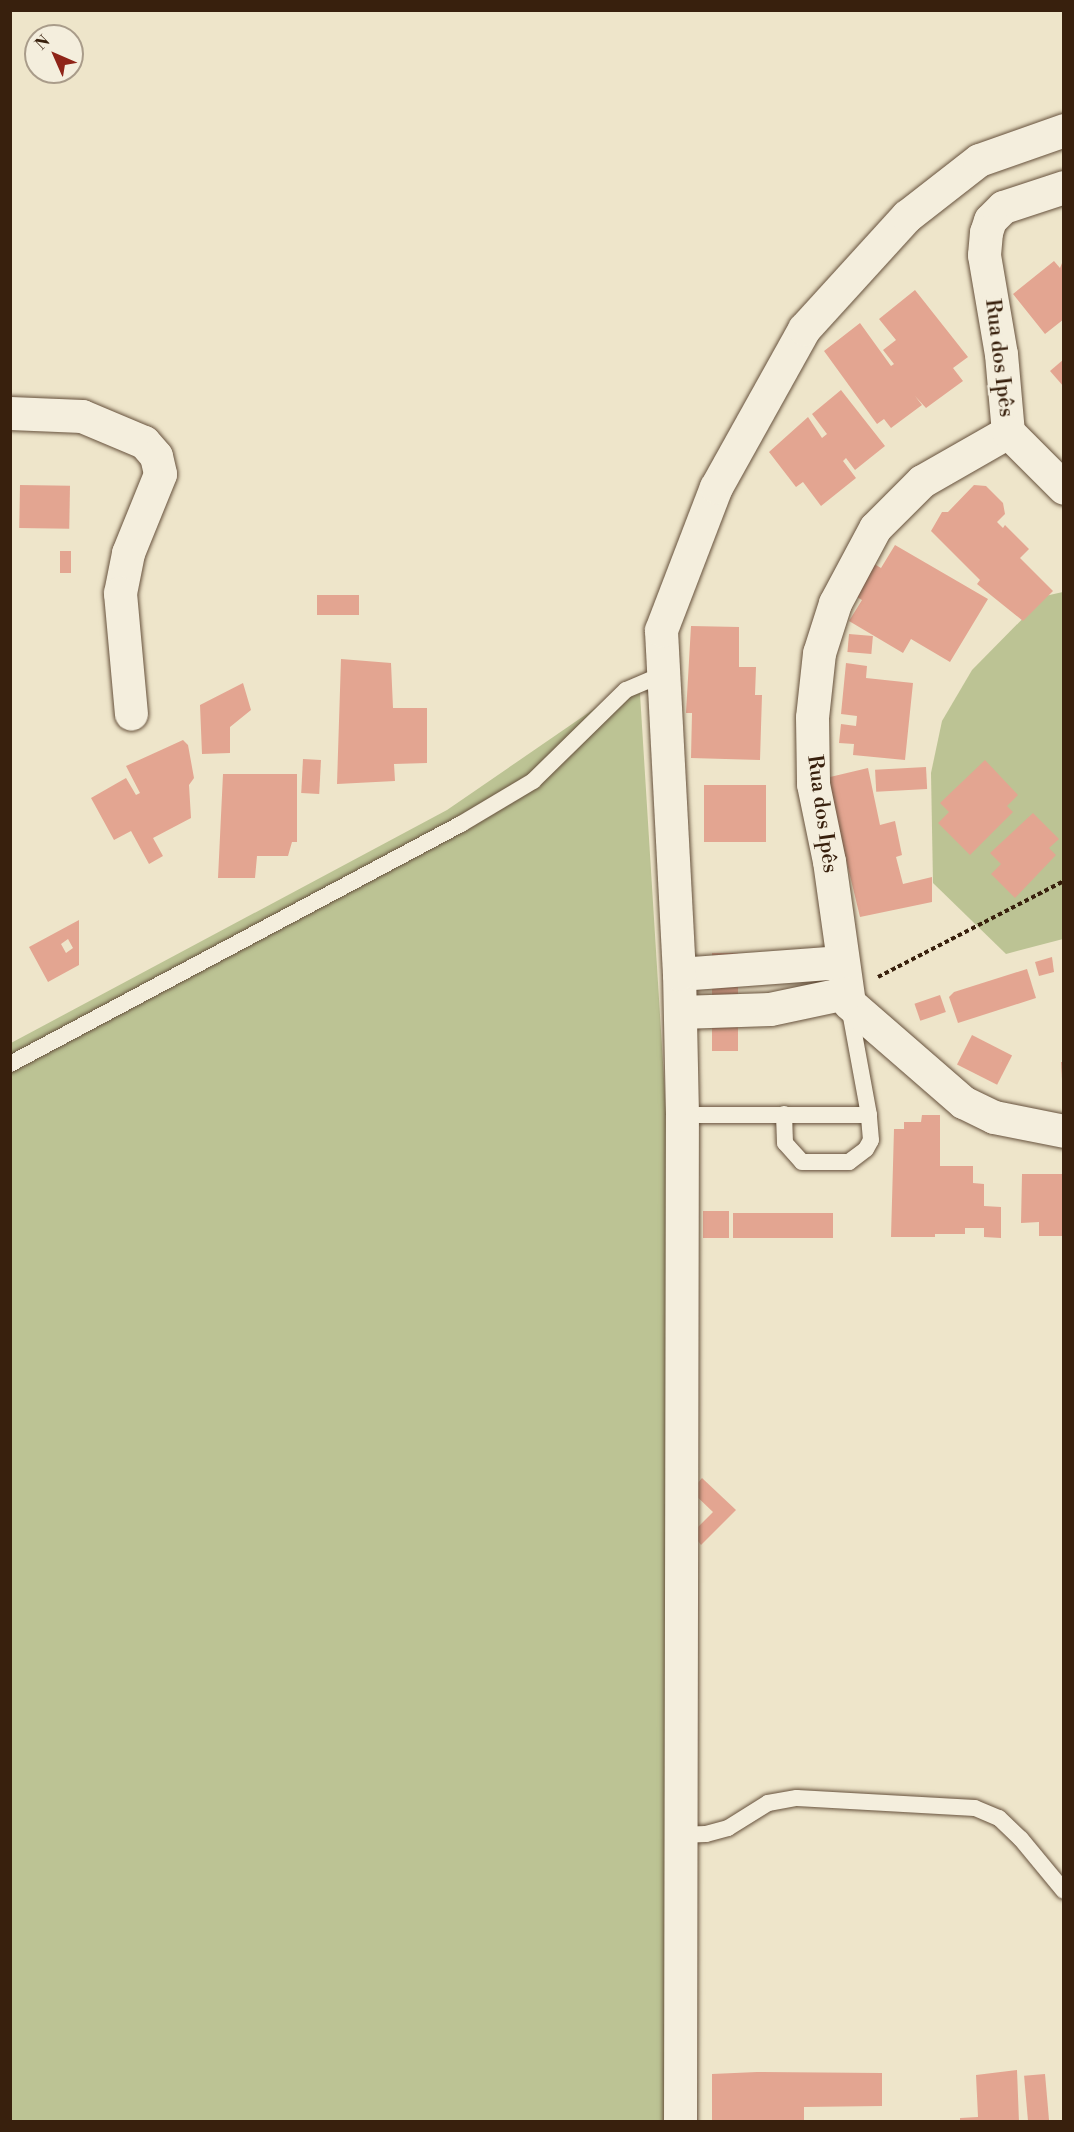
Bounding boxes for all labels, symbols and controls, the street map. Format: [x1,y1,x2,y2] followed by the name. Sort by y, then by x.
[24,24,84,84] north arrow
[31,31,54,54] text: N
[979,298,1019,418] street label: Rua dos Ipês
[801,754,843,874] street label: Rua dos Ipês

